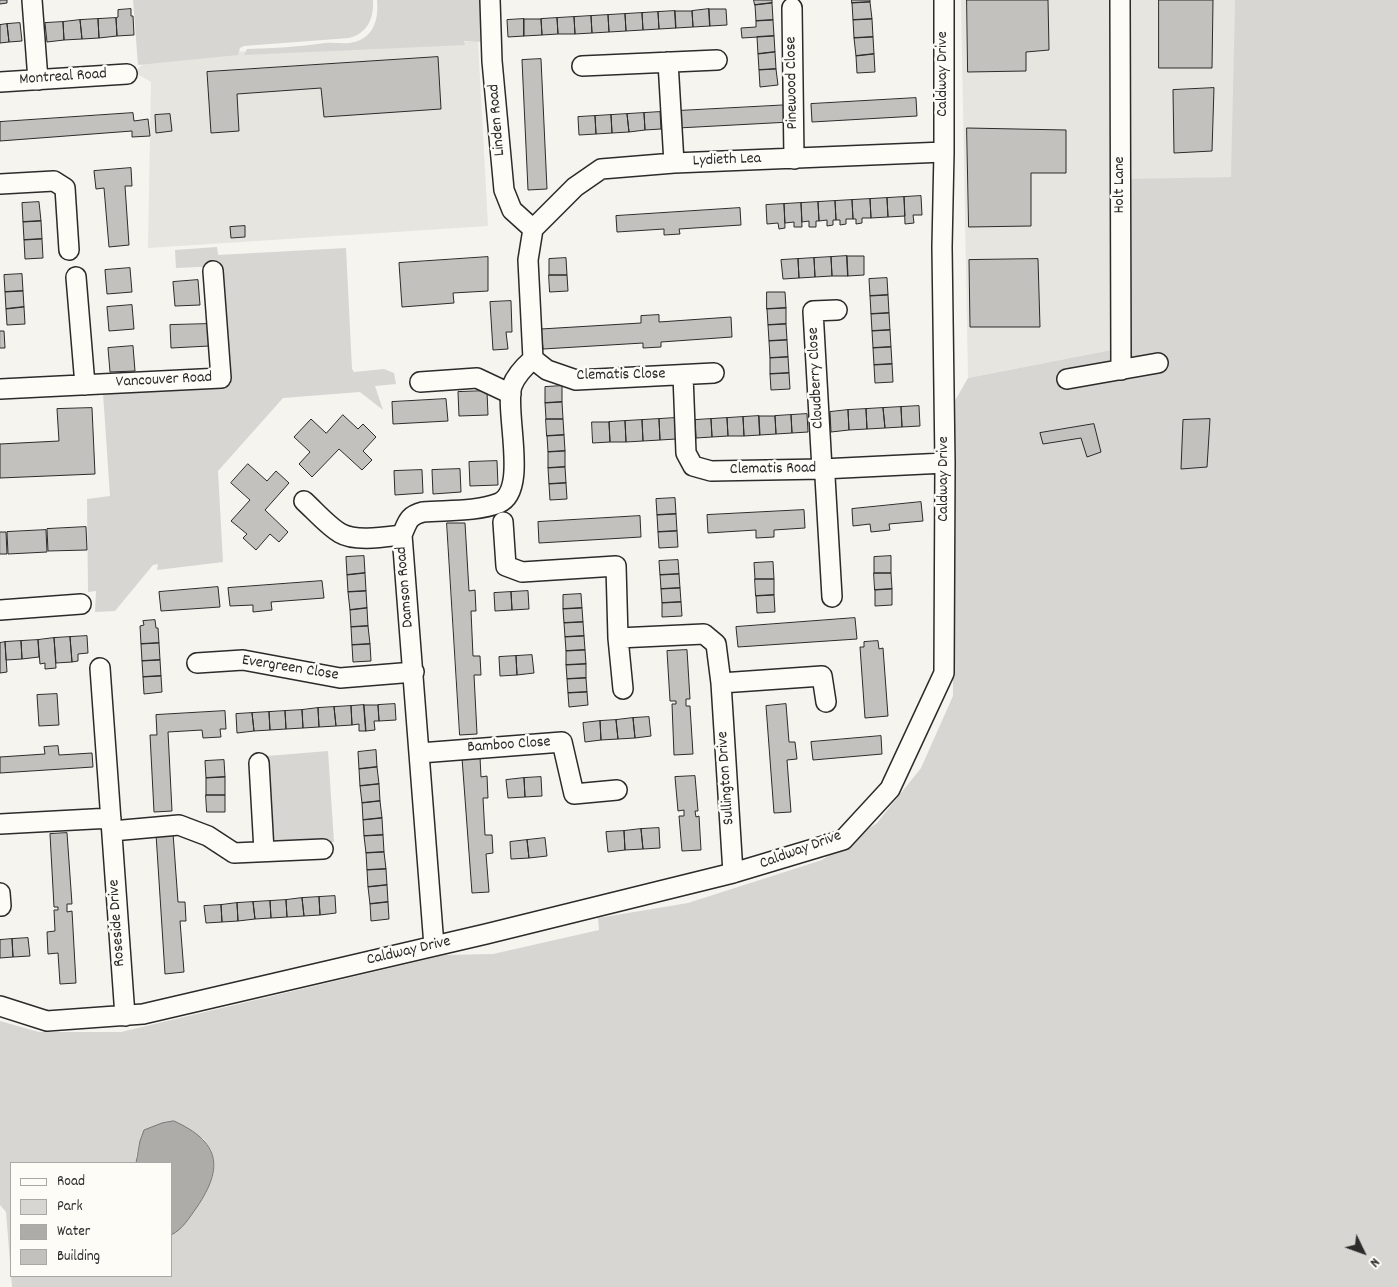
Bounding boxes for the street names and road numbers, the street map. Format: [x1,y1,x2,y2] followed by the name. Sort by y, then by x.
[934,31,954,117] street label: Caldway Drive
[783,36,803,130] street label: Pinewood Close
[19,65,107,91] street label: Montreal Road
[485,83,511,157] street label: Linden Road
[692,150,762,172] street label: Lydieth Lea
[1111,156,1131,214] street label: Holt Lane
[805,327,829,429] street label: Cloudberry Close
[576,366,666,386] street label: Clematis Close
[115,369,213,393] street label: Vancouver Road
[935,436,955,522] street label: Caldway Drive
[730,460,816,480] street label: Clematis Road
[393,546,419,628] street label: Damson Road
[240,652,340,686] street label: Evergreen Close
[714,731,740,825] street label: Sullington Drive
[467,734,551,758] street label: Bamboo Close
[758,827,844,875] street label: Caldway Drive
[105,879,131,967] street label: Roseside Drive
[365,933,453,971] street label: Caldway Drive

